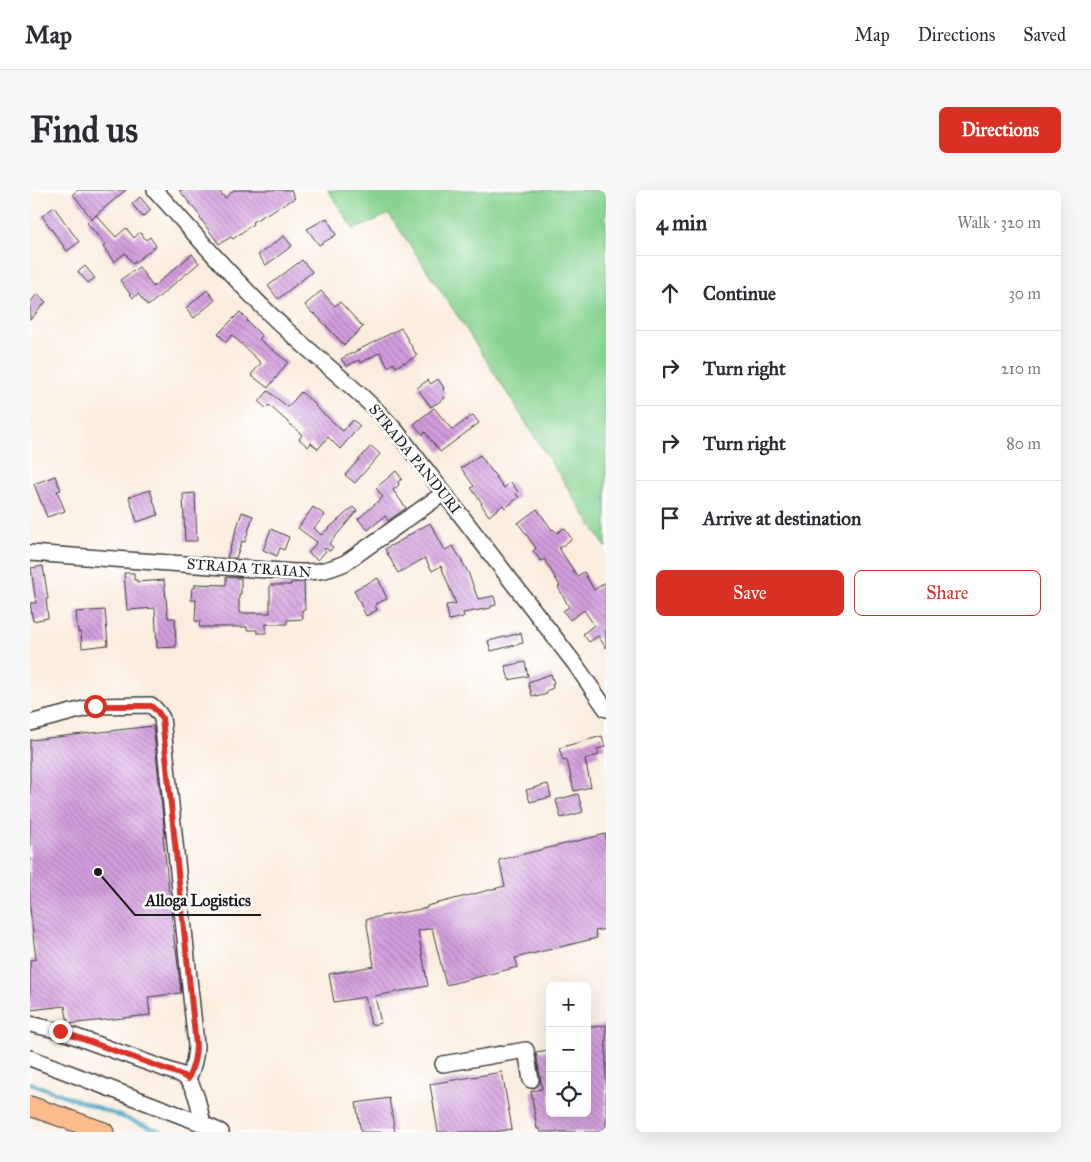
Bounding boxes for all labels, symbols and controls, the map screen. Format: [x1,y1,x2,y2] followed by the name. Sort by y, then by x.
[25,20,72,50] text: Map
[854,24,890,46] text: Map
[918,24,995,46] text: Directions
[1023,24,1066,46] text: Saved
[939,107,1061,153] button: Directions
[30,109,138,152] text: Find us
[656,210,707,236] text: 4 min
[957,213,1041,232] text: Walk · 320 m
[656,279,684,307] icon: ahead
[703,282,776,305] text: Continue
[1008,284,1041,303] text: 30 m
[656,354,684,382] icon: right
[703,357,786,380] text: Turn right
[1001,359,1041,378] text: 210 m
[365,400,465,518] street label: STRADA PANDURI
[656,429,684,457] icon: right
[703,432,786,455] text: Turn right
[1006,434,1041,453] text: 80 m
[656,504,684,532] icon: arrive
[703,507,861,530] text: Arrive at destination
[186,555,312,581] street label: STRADA TRAIAN
[656,570,844,616] button: Save
[854,570,1041,616] button: Share
[84,695,107,718] route start
[135,884,261,915] callout: Alloga Logistics
[144,891,251,911] text: Alloga Logistics
[546,982,591,1117] map controls
[546,982,591,1027] button: +
[49,1020,72,1043] route end
[546,1027,591,1072] button: −
[546,1072,591,1117] button: locate

